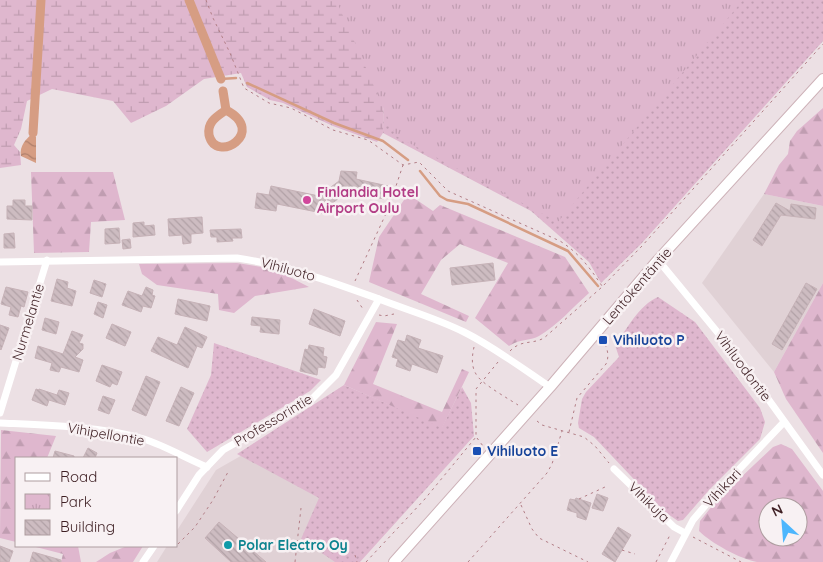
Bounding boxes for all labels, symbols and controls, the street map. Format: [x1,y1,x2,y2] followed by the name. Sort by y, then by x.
[317,183,419,217] place label: Finlandia Hotel Airport Oulu
[301,194,313,206] marker: Finlandia Hotel Airport Oulu
[598,244,676,328] street label: Lentokentäntie
[259,253,317,285] street label: Vihiluoto
[8,281,48,363] street label: Nurmelantie
[711,327,775,405] street label: Vihiluodontie
[613,331,685,349] place label: Vihiluoto P
[597,334,609,346] marker: Vihiluoto P
[231,390,315,450] street label: Professorintie
[66,418,146,450] street label: Vihipellontie
[487,442,558,460] place label: Vihiluoto E
[471,445,483,457] marker: Vihiluoto E
[15,457,178,547] legend
[699,464,745,512] street label: Vihikari
[60,467,97,486] text: Road
[624,478,674,526] street label: Vihikuja
[60,492,92,511] text: Park
[758,497,808,547] north arrow
[769,500,786,521] text: N
[60,517,115,536] text: Building
[238,536,348,554] place label: Polar Electro Oy
[222,539,234,551] marker: Polar Electro Oy

